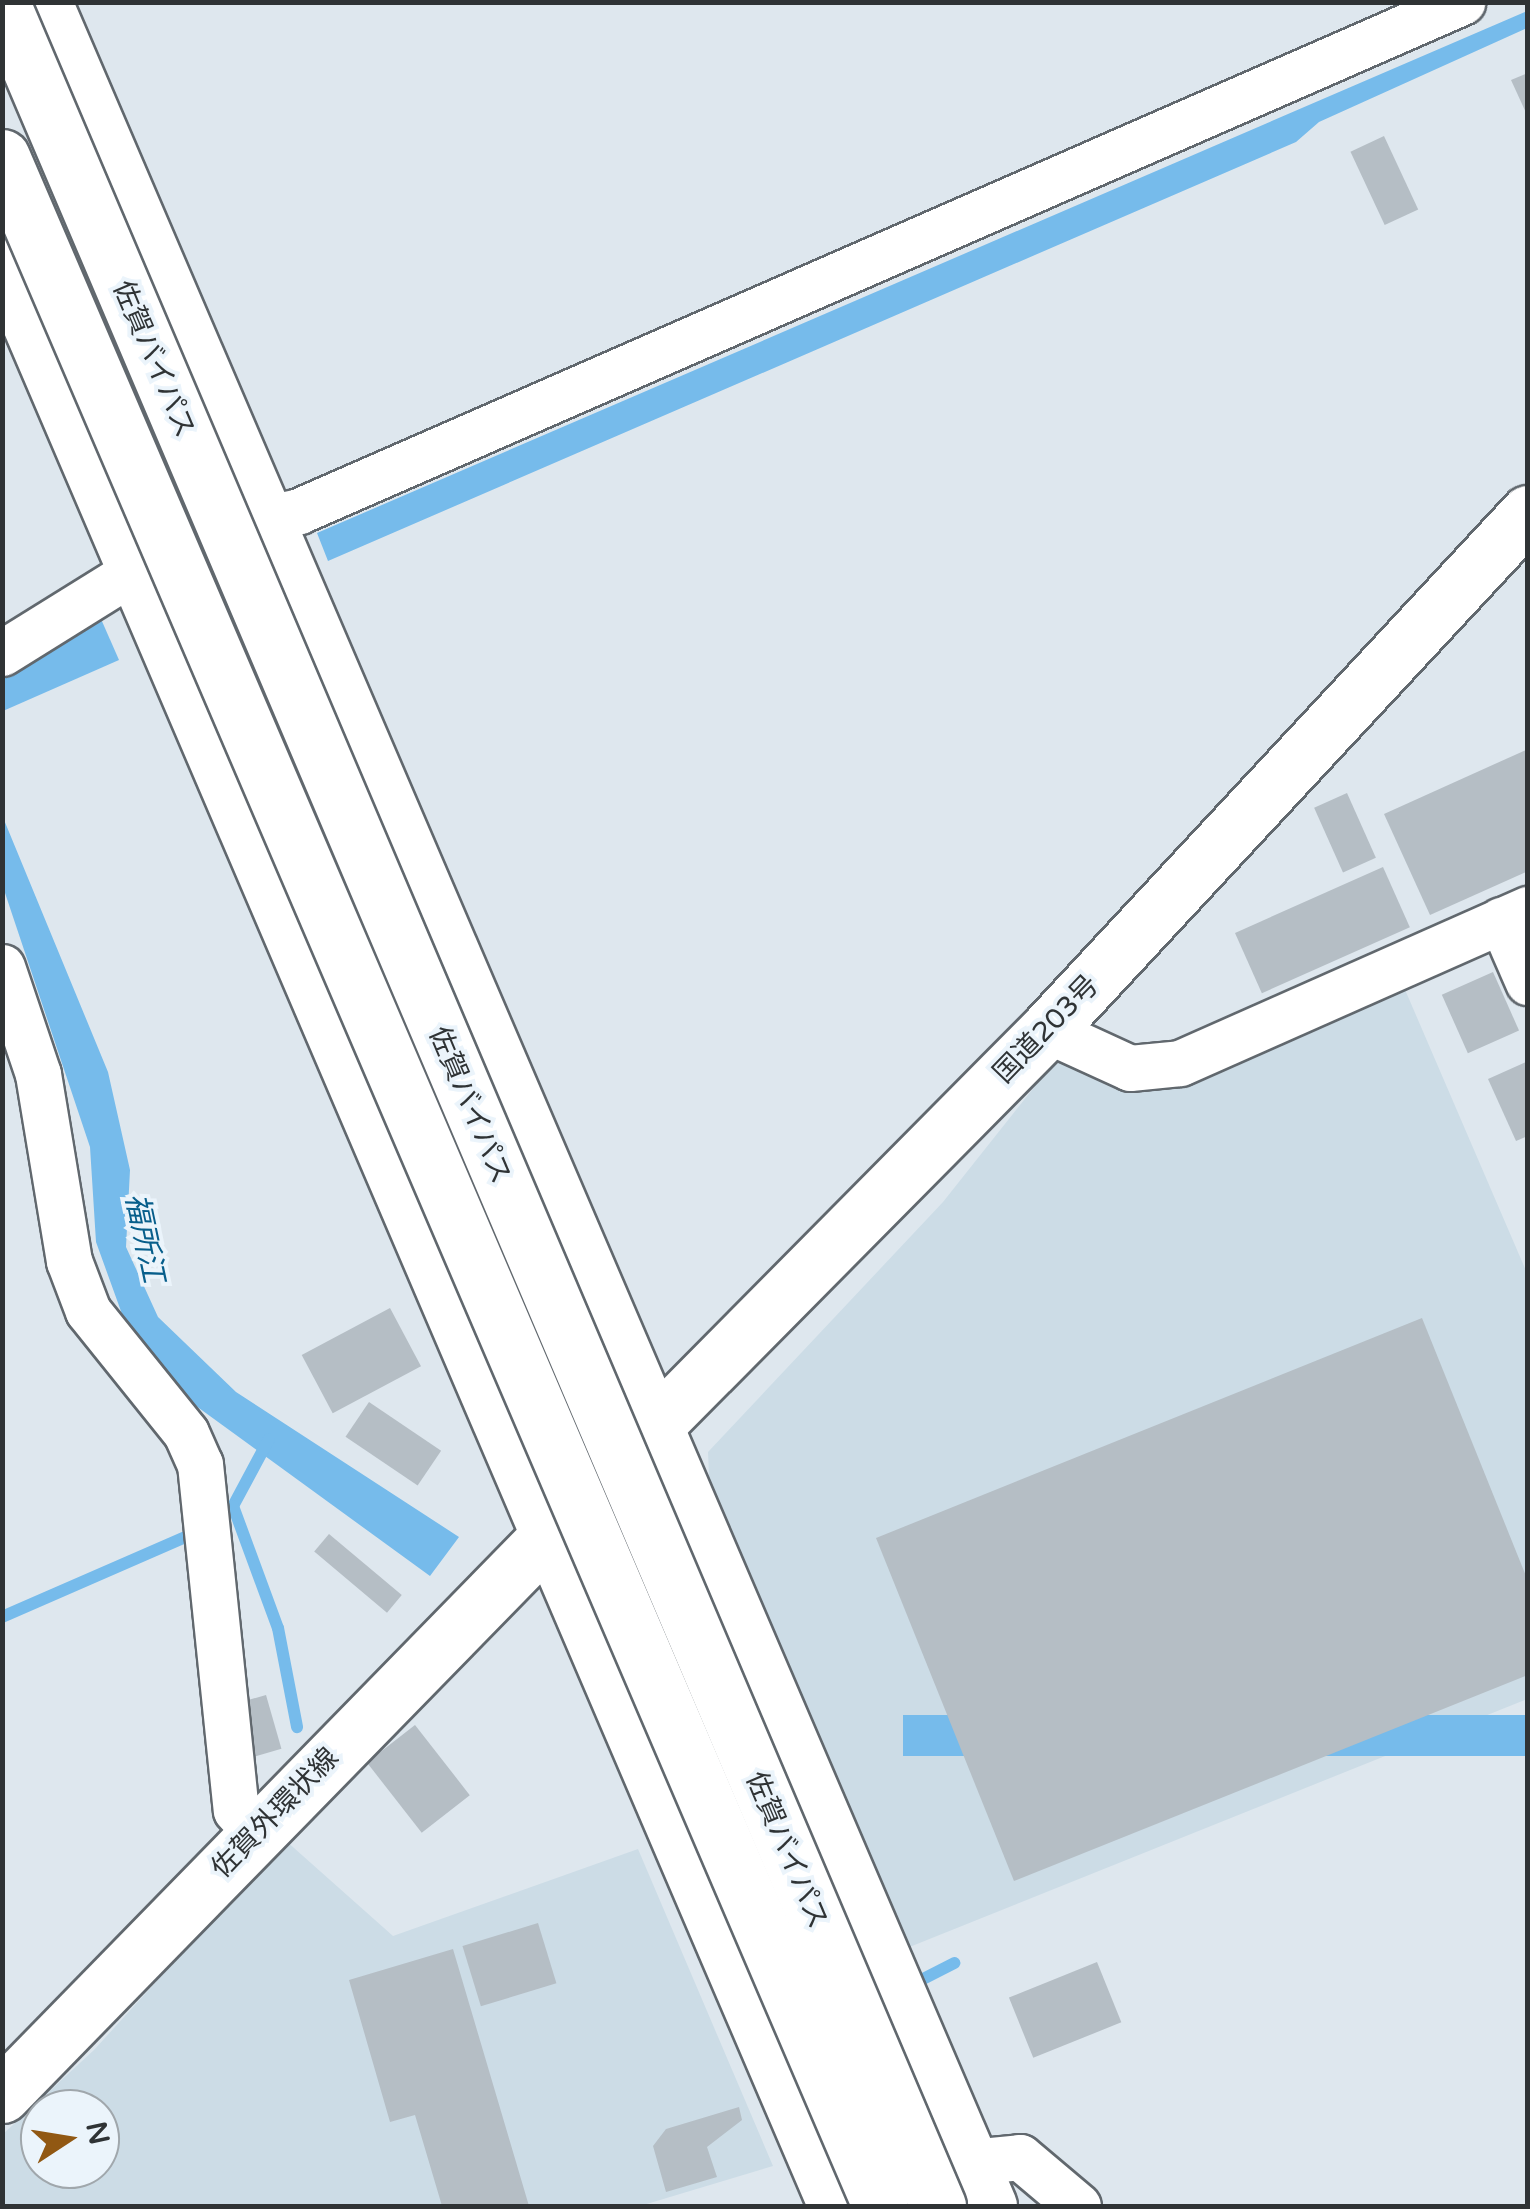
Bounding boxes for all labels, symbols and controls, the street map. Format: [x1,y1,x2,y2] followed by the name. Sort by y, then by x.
[106,275,202,443] street label: 佐賀バイパス
[986,968,1106,1090] street label: 国道203号
[422,1021,518,1189] street label: 佐賀バイパス
[117,1190,171,1286] water label: 福所江
[205,1741,345,1885] street label: 佐賀外環状線
[739,1766,835,1934] street label: 佐賀バイパス
[20,2089,120,2189] north arrow
[78,2119,116,2148] text: N

